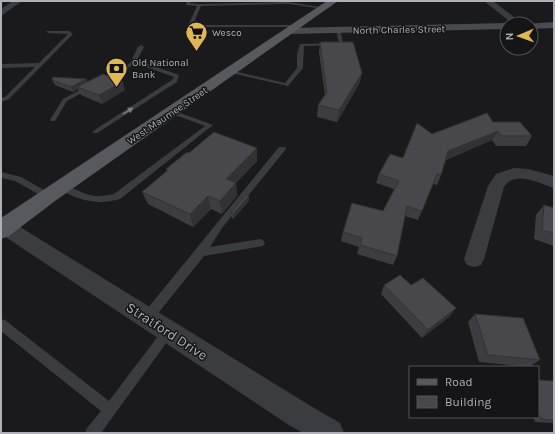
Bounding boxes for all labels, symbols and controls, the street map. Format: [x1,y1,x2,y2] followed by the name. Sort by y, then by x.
[499,16,539,56] north arrow
[183,19,209,52] supermarket icon: Wesco
[353,23,446,37] street label: North Charles Street
[212,27,242,39] place label: Wesco
[503,32,516,41] text: N
[103,55,129,88] bank icon: Old National Bank
[132,57,188,81] place label: Old National Bank
[125,84,210,147] street label: West Maumee Street
[122,108,134,115] one-way arrow
[123,299,211,364] street label: Stratford Drive
[409,366,539,418] legend
[445,375,473,389] text: Road
[445,395,492,409] text: Building

